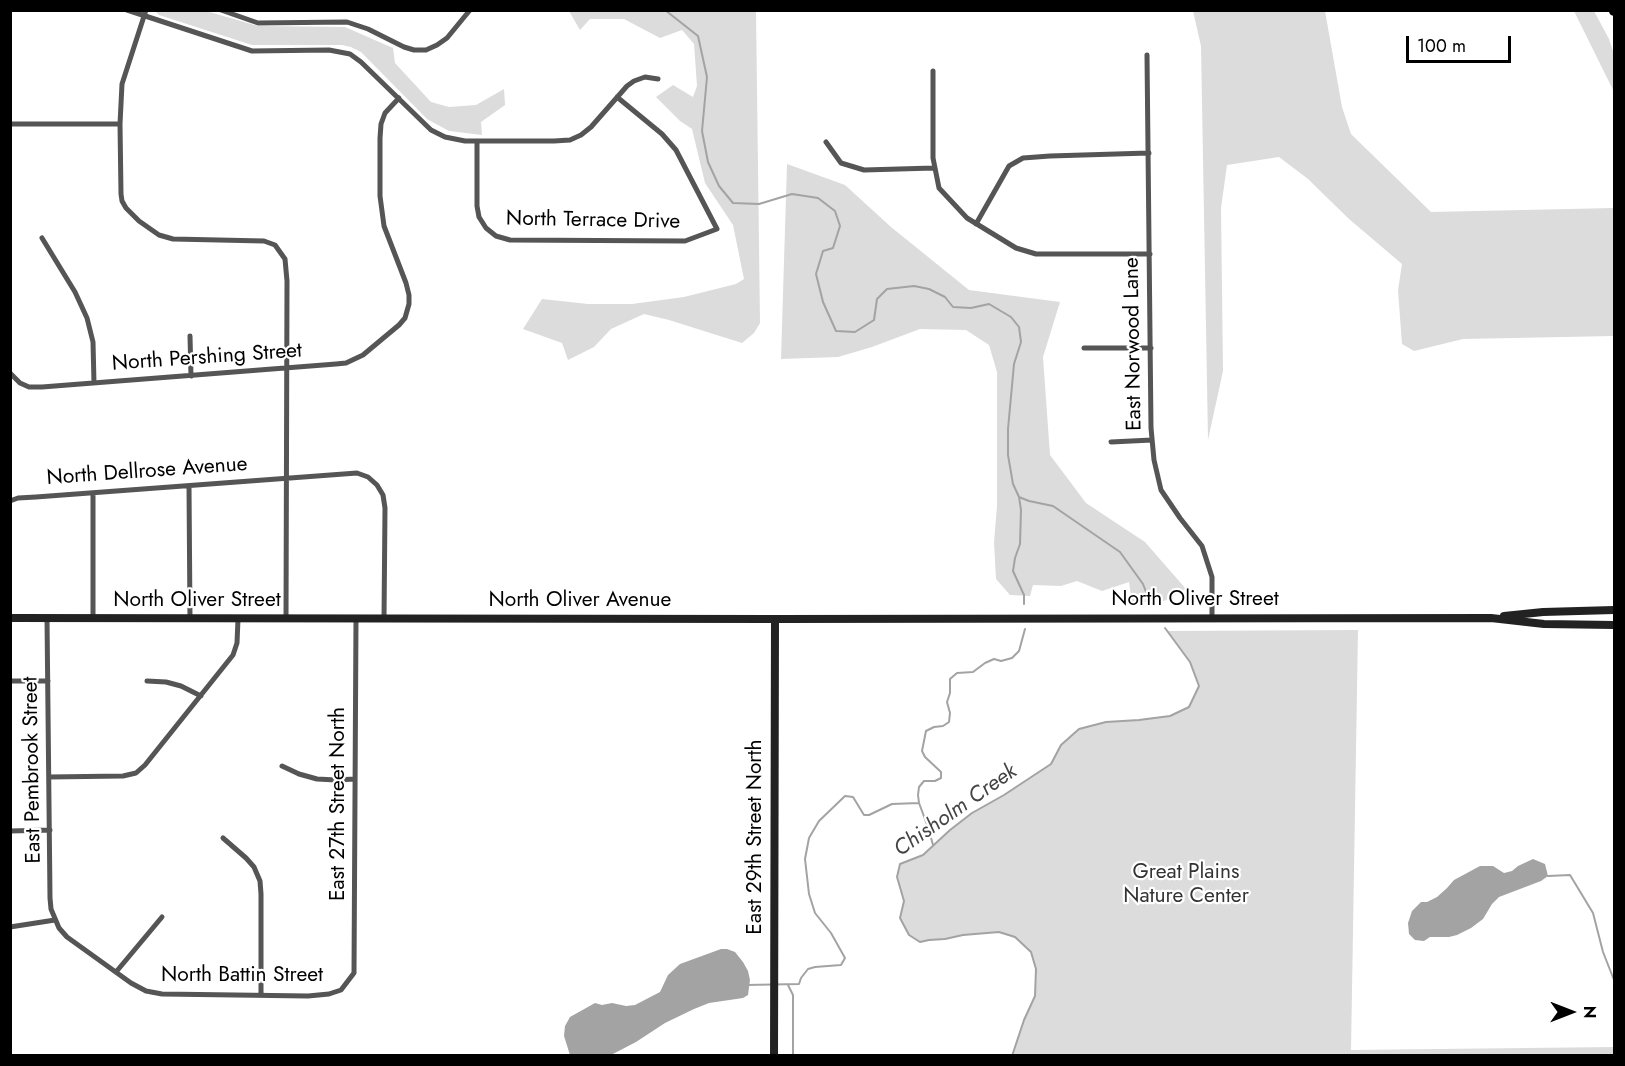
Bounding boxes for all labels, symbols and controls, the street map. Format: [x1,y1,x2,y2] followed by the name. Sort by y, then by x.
[1409,24,1514,62] scale bar
[1417,33,1466,59] text: 100 m
[506,207,680,235] street label: North Terrace Drive
[1120,257,1148,431] street label: East Norwood Lane
[111,339,303,377] street label: North Pershing Street
[46,452,248,492] street label: North Dellrose Avenue
[1111,587,1279,613] street label: North Oliver Street
[113,588,281,614] street label: North Oliver Street
[489,588,671,614] street label: North Oliver Avenue
[19,676,47,864] street label: East Pembrook Street
[326,707,352,901] street label: East 27th Street North
[743,739,769,935] street label: East 29th Street North
[889,759,1023,863] water label: Chisholm Creek
[1123,860,1249,910] park label: Great Plains Nature Center
[161,963,323,989] street label: North Battin Street
[1541,982,1601,1042] north arrow
[1578,1006,1601,1018] text: N

